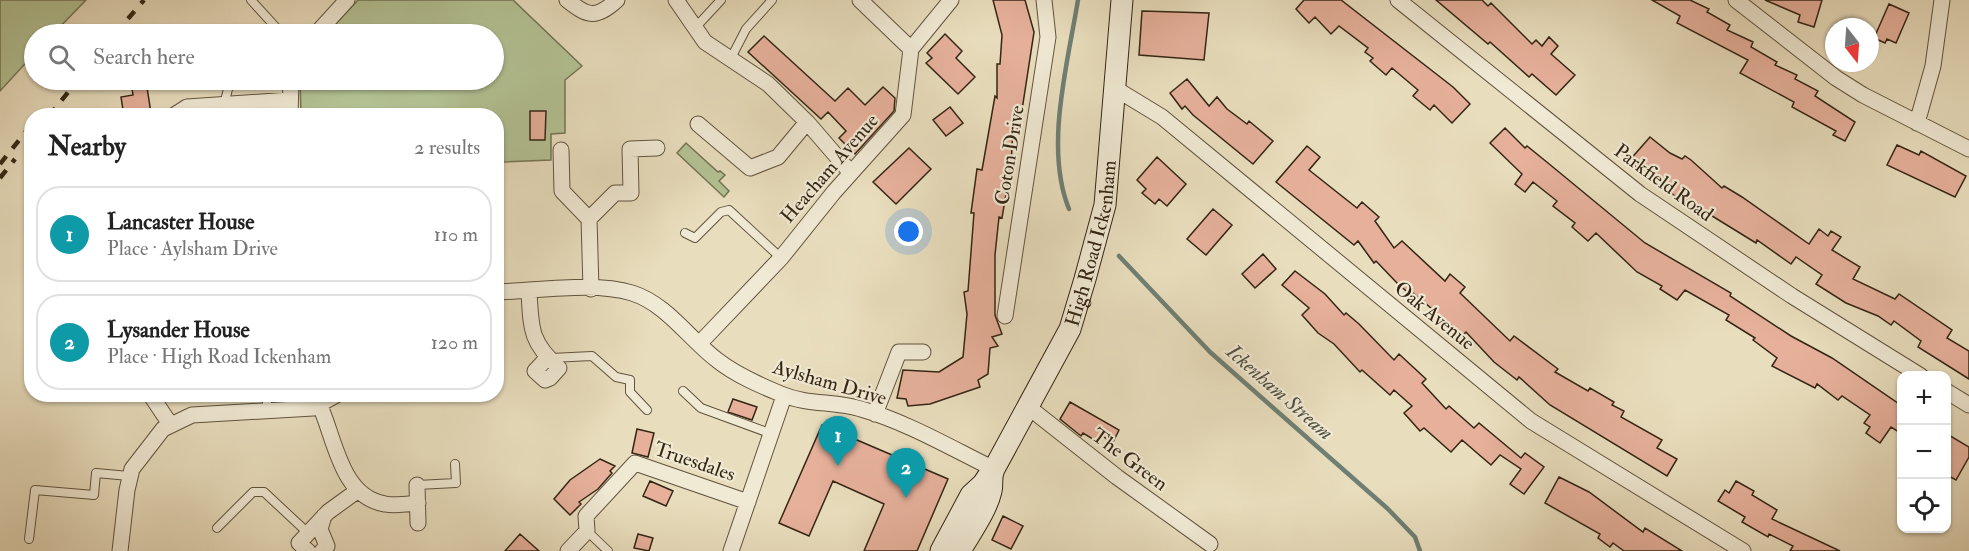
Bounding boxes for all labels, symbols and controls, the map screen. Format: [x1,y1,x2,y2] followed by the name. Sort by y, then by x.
[1825,18,1879,72] north arrow
[24,24,504,90] search box
[45,41,78,74] icon: search
[93,43,195,71] text: Search here
[989,103,1030,207] street label: Coton Drive
[775,108,884,228] street label: Heacham Avenue
[48,131,126,163] text: Nearby
[414,135,480,160] text: 2 results
[1609,138,1718,227] street label: Parkfield Road
[1059,159,1122,330] street label: High Road Ickenham
[107,208,254,236] text: Lancaster House
[894,217,923,246] your location
[66,222,73,247] text: 1
[434,222,478,247] text: 110 m
[107,236,278,261] text: Place · Aylsham Drive
[1389,275,1480,355] street label: Oak Avenue
[107,316,250,344] text: Lysander House
[64,330,75,355] text: 2
[431,330,478,355] text: 120 m
[1220,338,1339,446] water label: Ickenham Stream
[107,344,331,369] text: Place · High Road Ickenham
[769,354,890,411] street label: Aylsham Drive
[1897,371,1951,533] map controls
[1897,371,1951,425] button: +
[818,416,858,466] pin: 1
[1087,423,1173,496] street label: The Green
[1897,425,1951,479] button: −
[651,436,739,487] street label: Truesdales
[886,448,926,498] pin: 2
[1897,479,1951,533] button: locate

